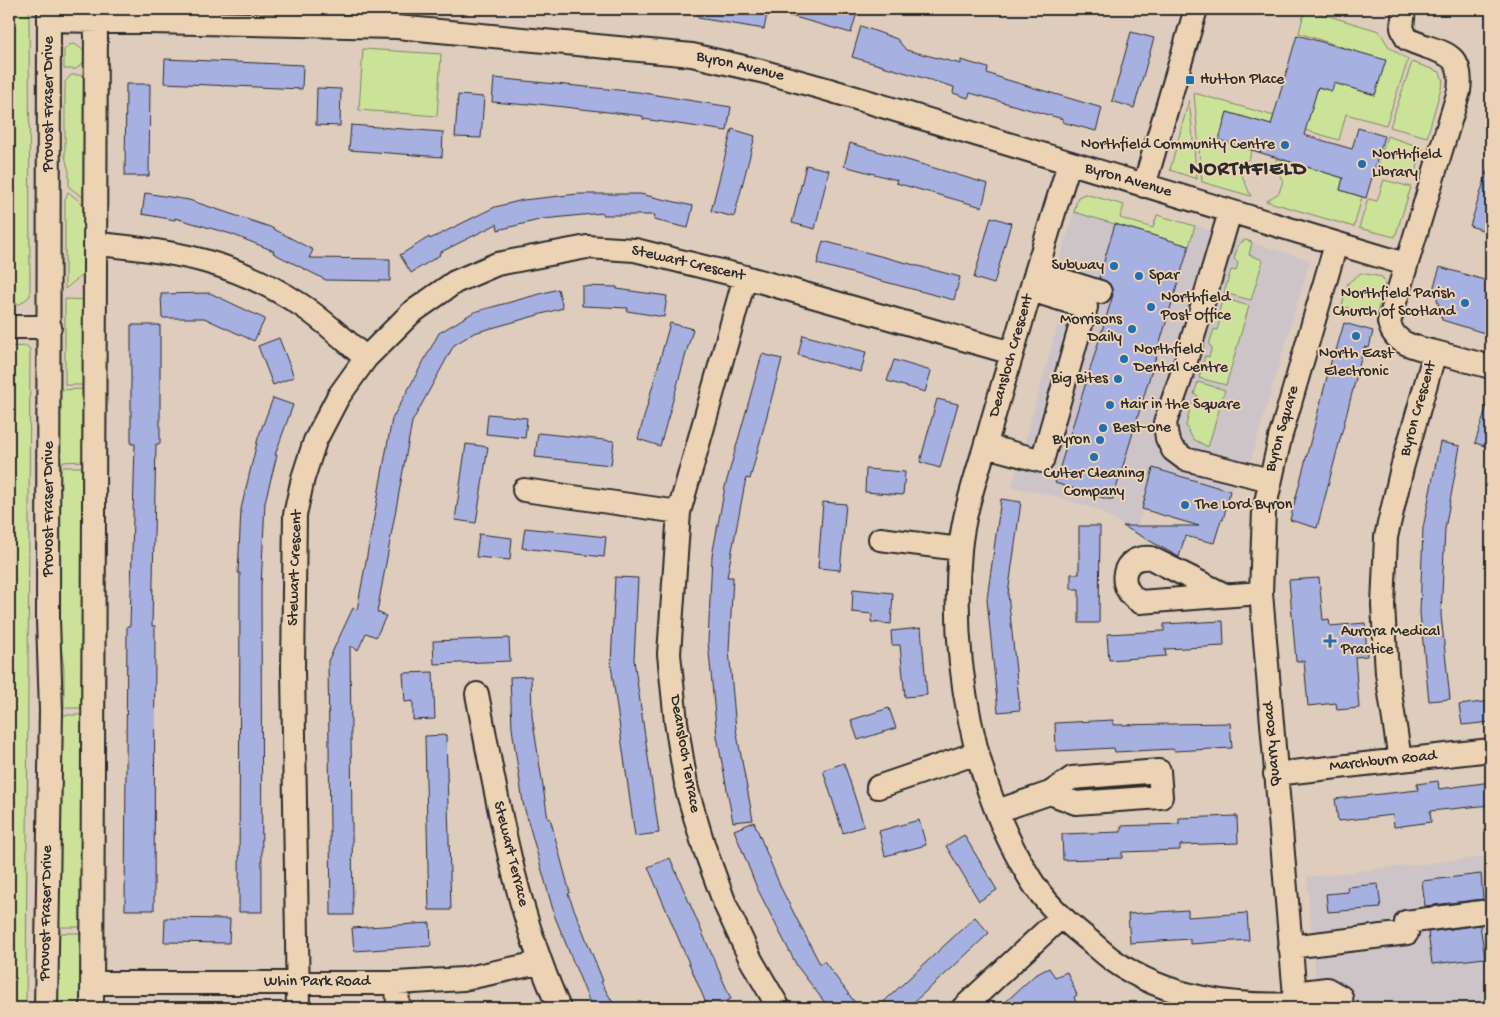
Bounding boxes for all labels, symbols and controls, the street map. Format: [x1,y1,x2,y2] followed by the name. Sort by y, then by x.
[40,35,59,173] street label: Provost Fraser Drive
[693,47,786,86] street label: Byron Avenue
[1200,71,1285,90] place label: Hutton Place
[1184,74,1196,86] marker: Hutton Place
[1081,136,1276,155] place label: Northfield Community Centre
[1279,139,1291,151] marker: Northfield Community Centre
[1372,146,1443,183] place label: Northfield Library
[1189,158,1307,183] district label: NORTHFIELD
[1356,158,1368,170] marker: Northfield Library
[1081,159,1174,203] street label: Byron Avenue
[629,242,748,287] street label: Stewart Crescent
[1051,257,1104,276] place label: Subway
[1108,260,1120,272] marker: Subway
[1149,267,1180,286] place label: Spar
[1133,270,1145,282] marker: Spar
[1333,285,1457,322] place label: Northfield Parish Church of Scotland
[1160,289,1232,326] place label: Northfield Post Office
[985,291,1039,421] street label: Deansloch Crescent
[1459,297,1471,309] marker: Northfield Parish Church of Scotland
[1145,301,1157,313] marker: Northfield Post Office
[1060,311,1123,348] place label: Morrisons Daily
[1126,323,1138,335] marker: Morrisons Daily
[1350,330,1362,342] marker: North East Electronic
[1133,341,1229,378] place label: Northfield Dental Centre
[1319,345,1395,382] place label: North East Electronic
[1118,353,1130,365] marker: Northfield Dental Centre
[1396,358,1442,460] street label: Byron Crescent
[1050,370,1109,389] place label: Big Bites
[1112,373,1124,385] marker: Big Bites
[1261,383,1305,475] street label: Byron Square
[1120,396,1241,415] place label: Hair in the Square
[1104,399,1116,411] marker: Hair in the Square
[1112,419,1172,438] place label: Best-one
[1097,422,1109,434] marker: Best-one
[1051,431,1090,450] place label: Byron
[1094,434,1106,446] marker: Byron
[40,440,59,578] street label: Provost Fraser Drive
[1088,451,1100,463] marker: Culter Cleaning Company
[1043,465,1145,502] place label: Culter Cleaning Company
[1194,496,1293,515] place label: The Lord Byron
[1179,499,1191,511] marker: The Lord Byron
[284,508,308,626] street label: Stewart Crescent
[1340,623,1440,660] place label: Aurora Medical Practice
[1323,634,1337,648] marker: Aurora Medical Practice
[664,693,704,815] street label: Deansloch Terrace
[1260,699,1286,787] street label: Quarry Road
[1328,747,1439,777] street label: Marchburn Road
[488,799,532,909] street label: Stewart Terrace
[36,844,58,982] street label: Provost Fraser Drive
[264,973,372,992] street label: Whin Park Road

